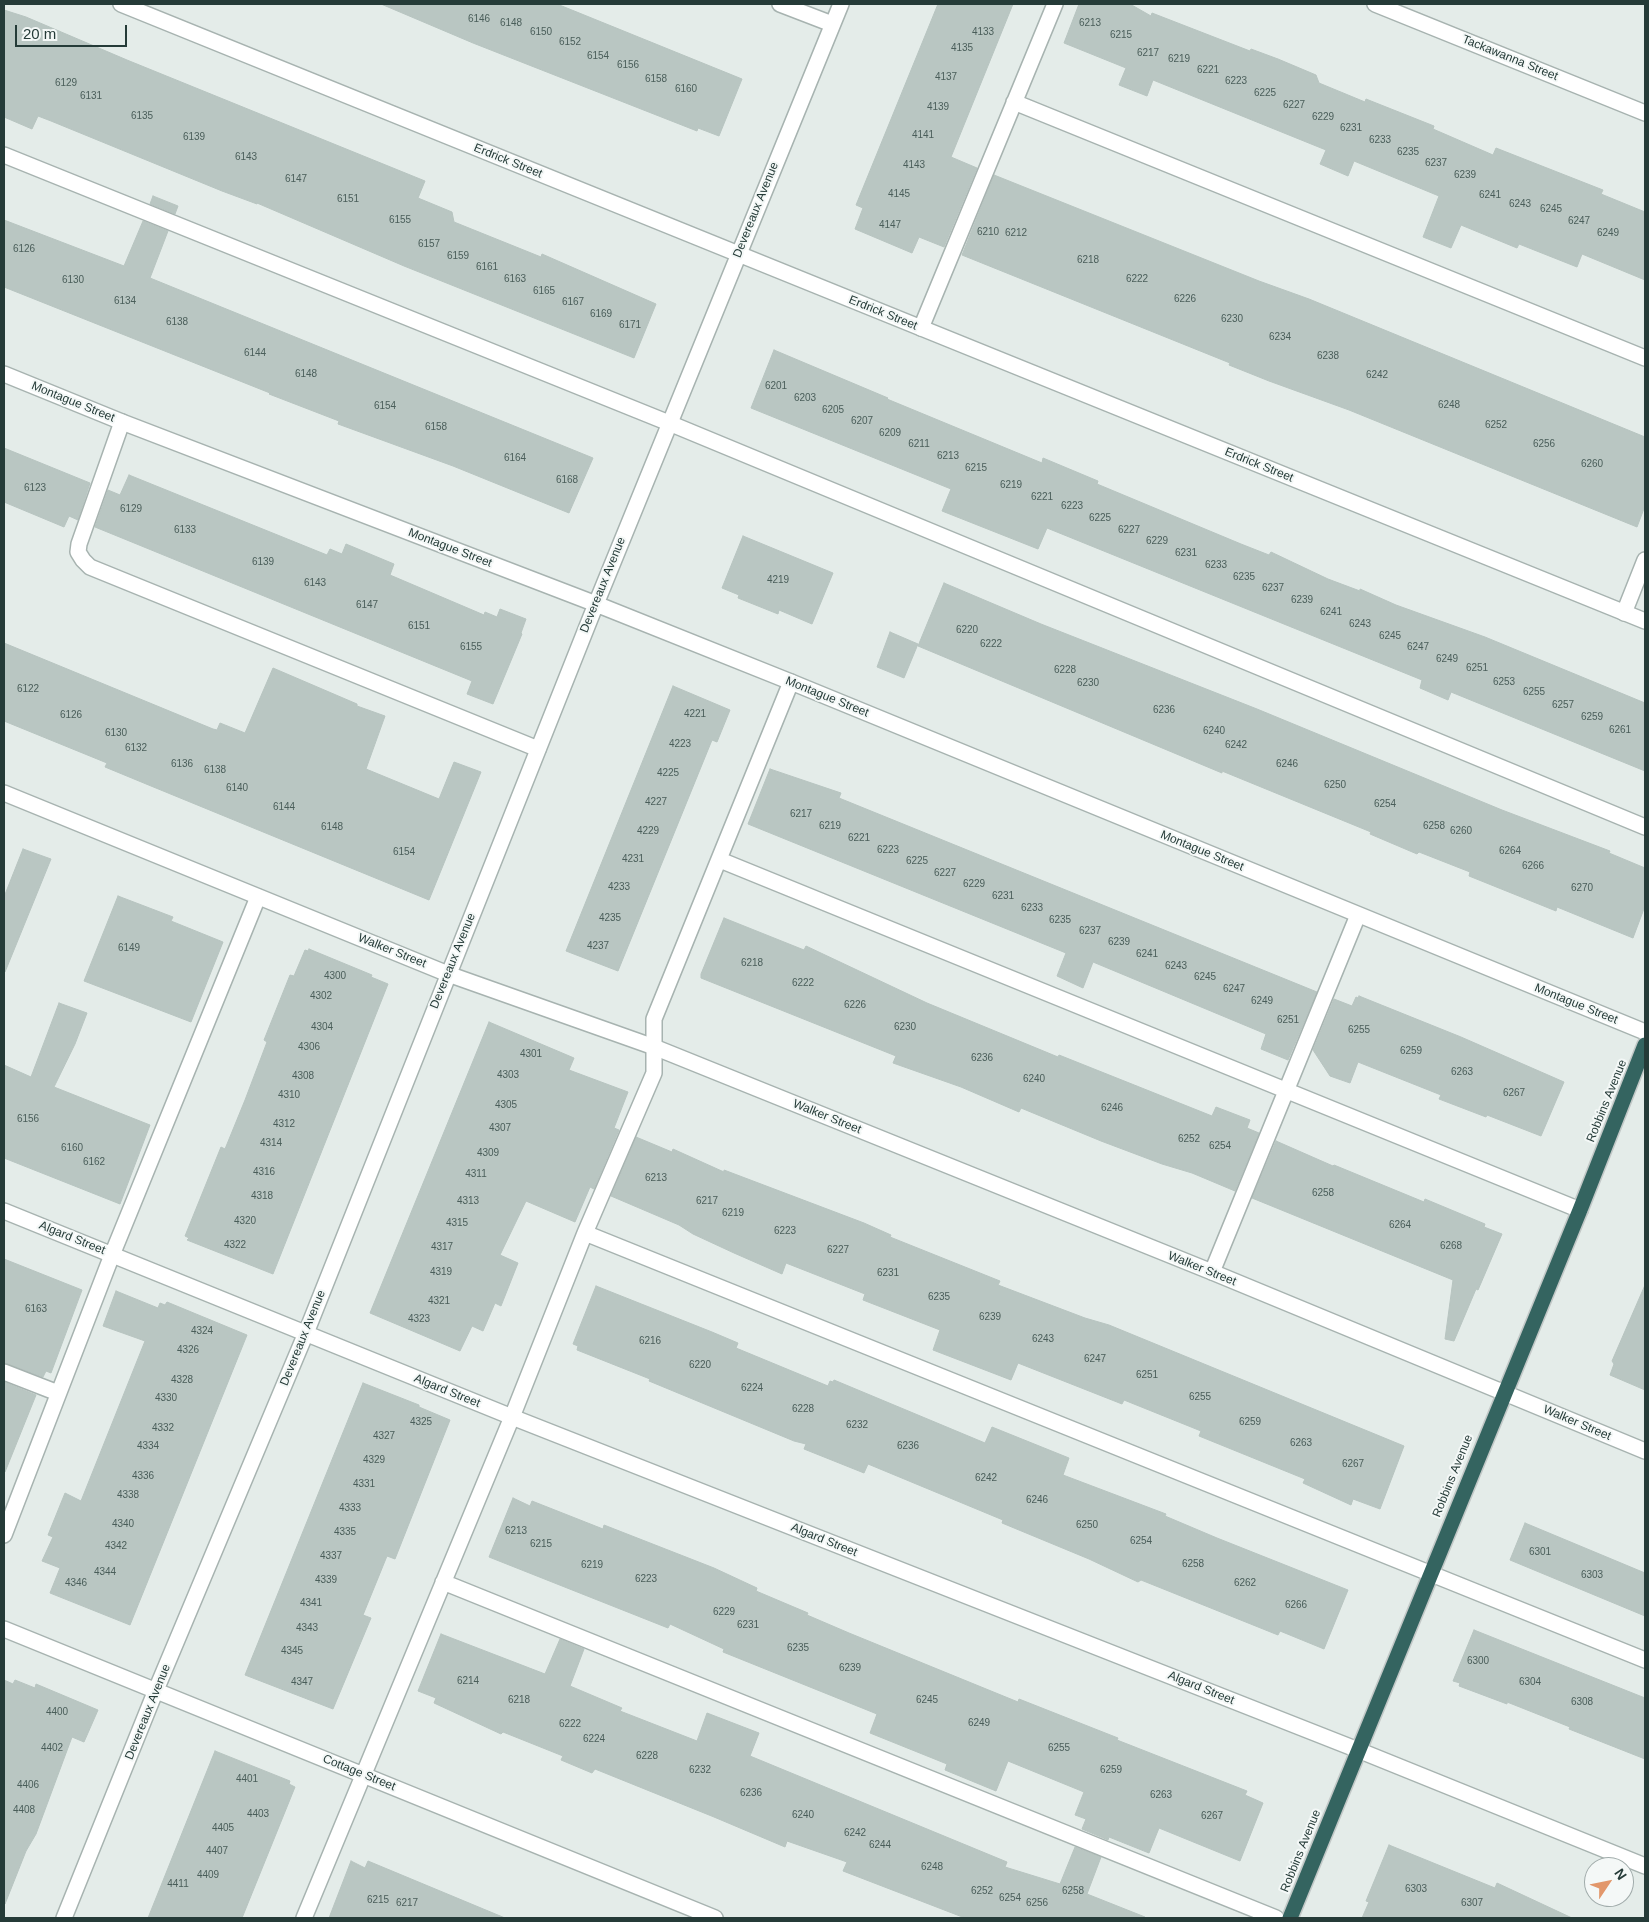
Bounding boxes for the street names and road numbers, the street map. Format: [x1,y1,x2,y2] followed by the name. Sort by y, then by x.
[1460,32,1560,84] street label: Tackawanna Street
[472,141,544,181] street label: Erdrick Street
[730,160,782,260] street label: Devereaux Avenue
[847,293,919,333] street label: Erdrick Street
[29,379,117,425] street label: Montague Street
[1223,445,1295,485] street label: Erdrick Street
[406,525,494,571] street label: Montague Street
[577,535,629,635] street label: Devereaux Avenue
[783,674,871,720] street label: Montague Street
[1158,828,1246,874] street label: Montague Street
[427,911,479,1011] street label: Devereaux Avenue
[356,931,428,971] street label: Walker Street
[1532,981,1620,1027] street label: Montague Street
[1584,1058,1630,1144] street label: Robbins Avenue
[791,1097,863,1137] street label: Walker Street
[37,1218,107,1258] street label: Algard Street
[1166,1249,1238,1289] street label: Walker Street
[277,1288,329,1388] street label: Devereaux Avenue
[412,1371,482,1411] street label: Algard Street
[1541,1402,1613,1444] street label: Walker Street
[1430,1433,1476,1519] street label: Robbins Avenue
[789,1520,859,1560] street label: Algard Street
[122,1662,174,1762] street label: Devereaux Avenue
[1166,1668,1236,1708] street label: Algard Street
[320,1752,398,1794] street label: Cottage Street
[1278,1808,1324,1894] street label: Robbins Avenue

